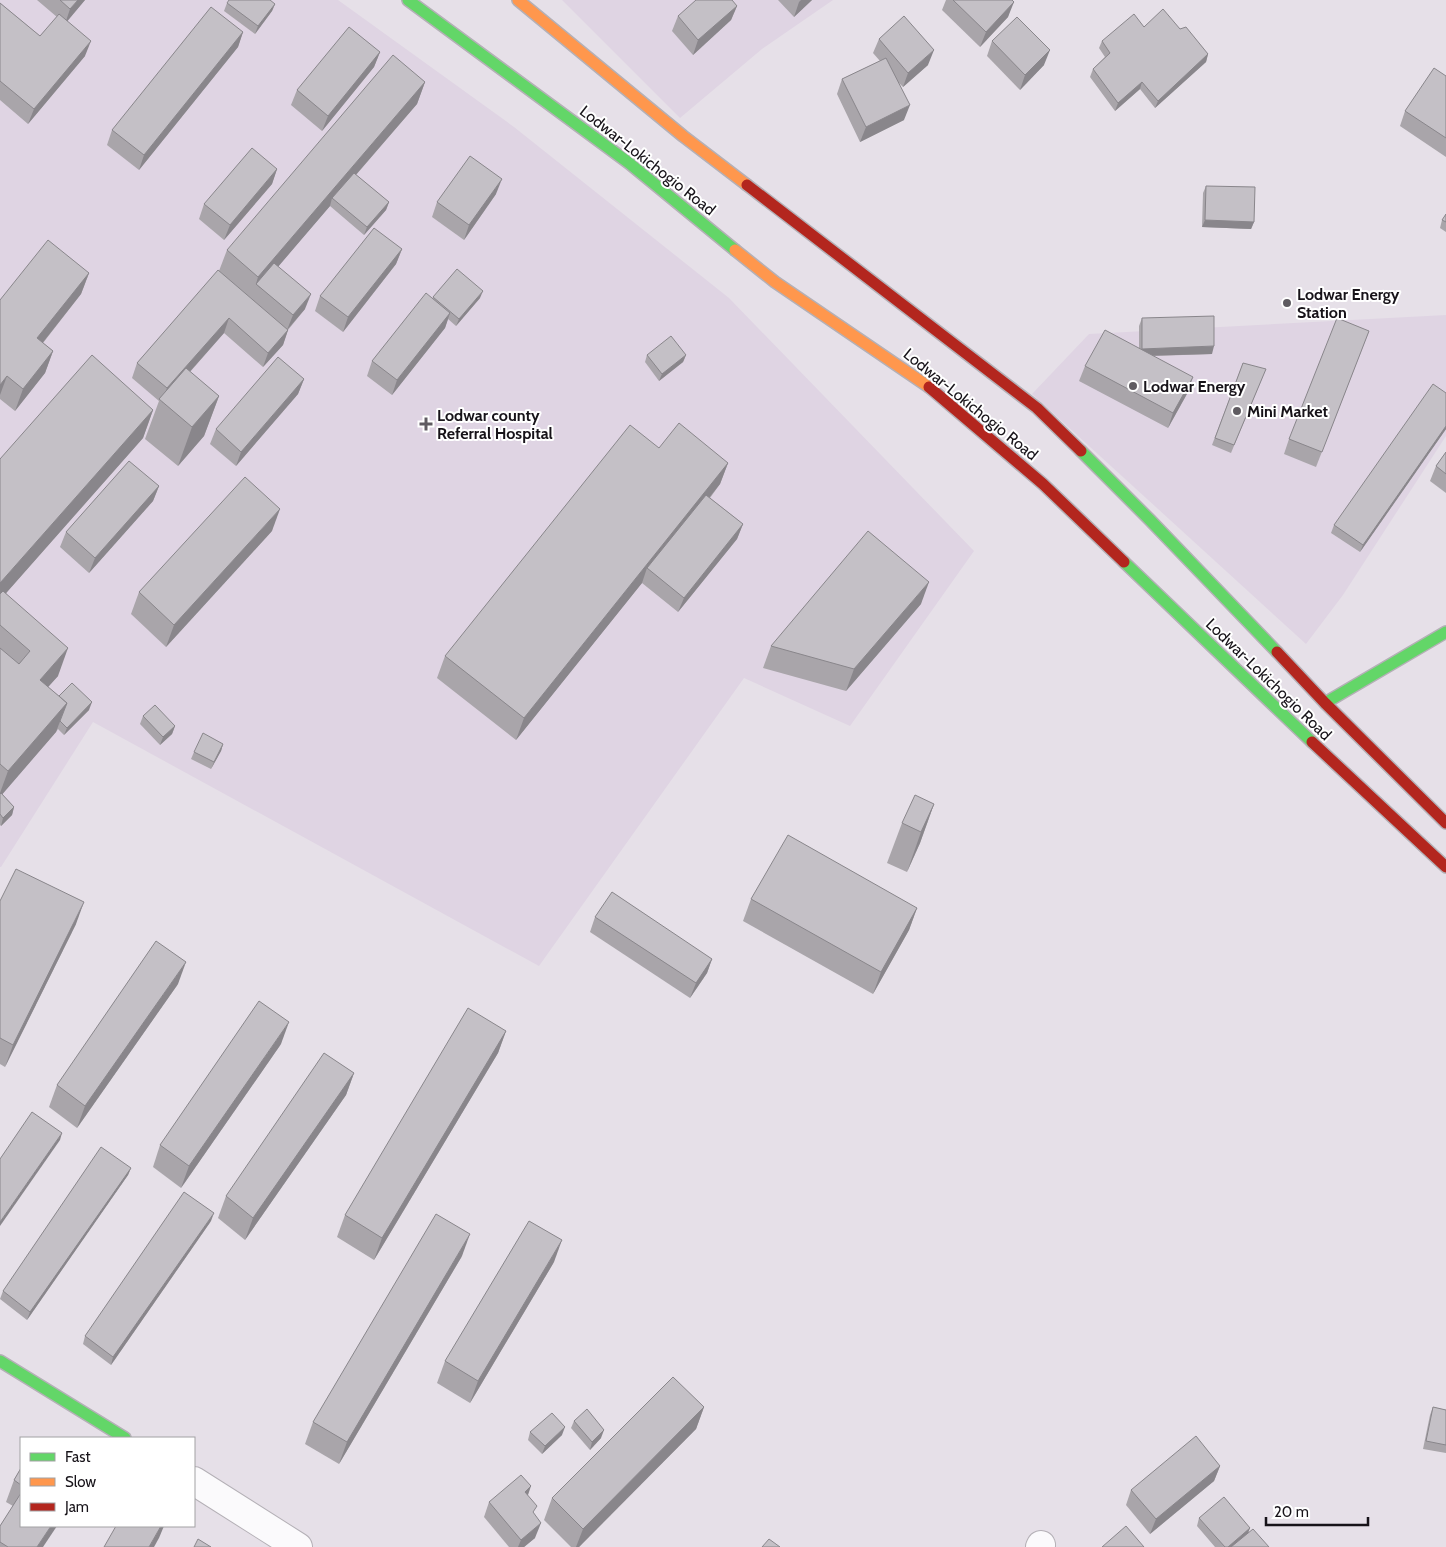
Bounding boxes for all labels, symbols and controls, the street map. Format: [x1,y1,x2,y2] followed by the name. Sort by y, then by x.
[576,102,719,219] street label: Lodwar-Lokichogio Road
[1297,285,1400,322] place label: Lodwar Energy Station
[1281,297,1293,309] marker: Lodwar Energy Station
[900,344,1042,464] street label: Lodwar-Lokichogio Road
[1143,377,1246,396] place label: Lodwar Energy
[1127,380,1139,392] marker: Lodwar Energy
[1247,402,1328,421] place label: Mini Market
[1231,405,1243,417] marker: Mini Market
[437,406,553,443] place label: Lodwar county Referral Hospital
[419,417,433,431] marker: Lodwar county Referral Hospital
[1202,615,1335,744] street label: Lodwar-Lokichogio Road
[20,1437,195,1527] legend
[65,1448,90,1466] text: Fast
[65,1473,96,1491] text: Slow
[1266,1494,1368,1526] scale bar
[64,1498,89,1516] text: Jam
[1274,1503,1309,1521] text: 20 m

